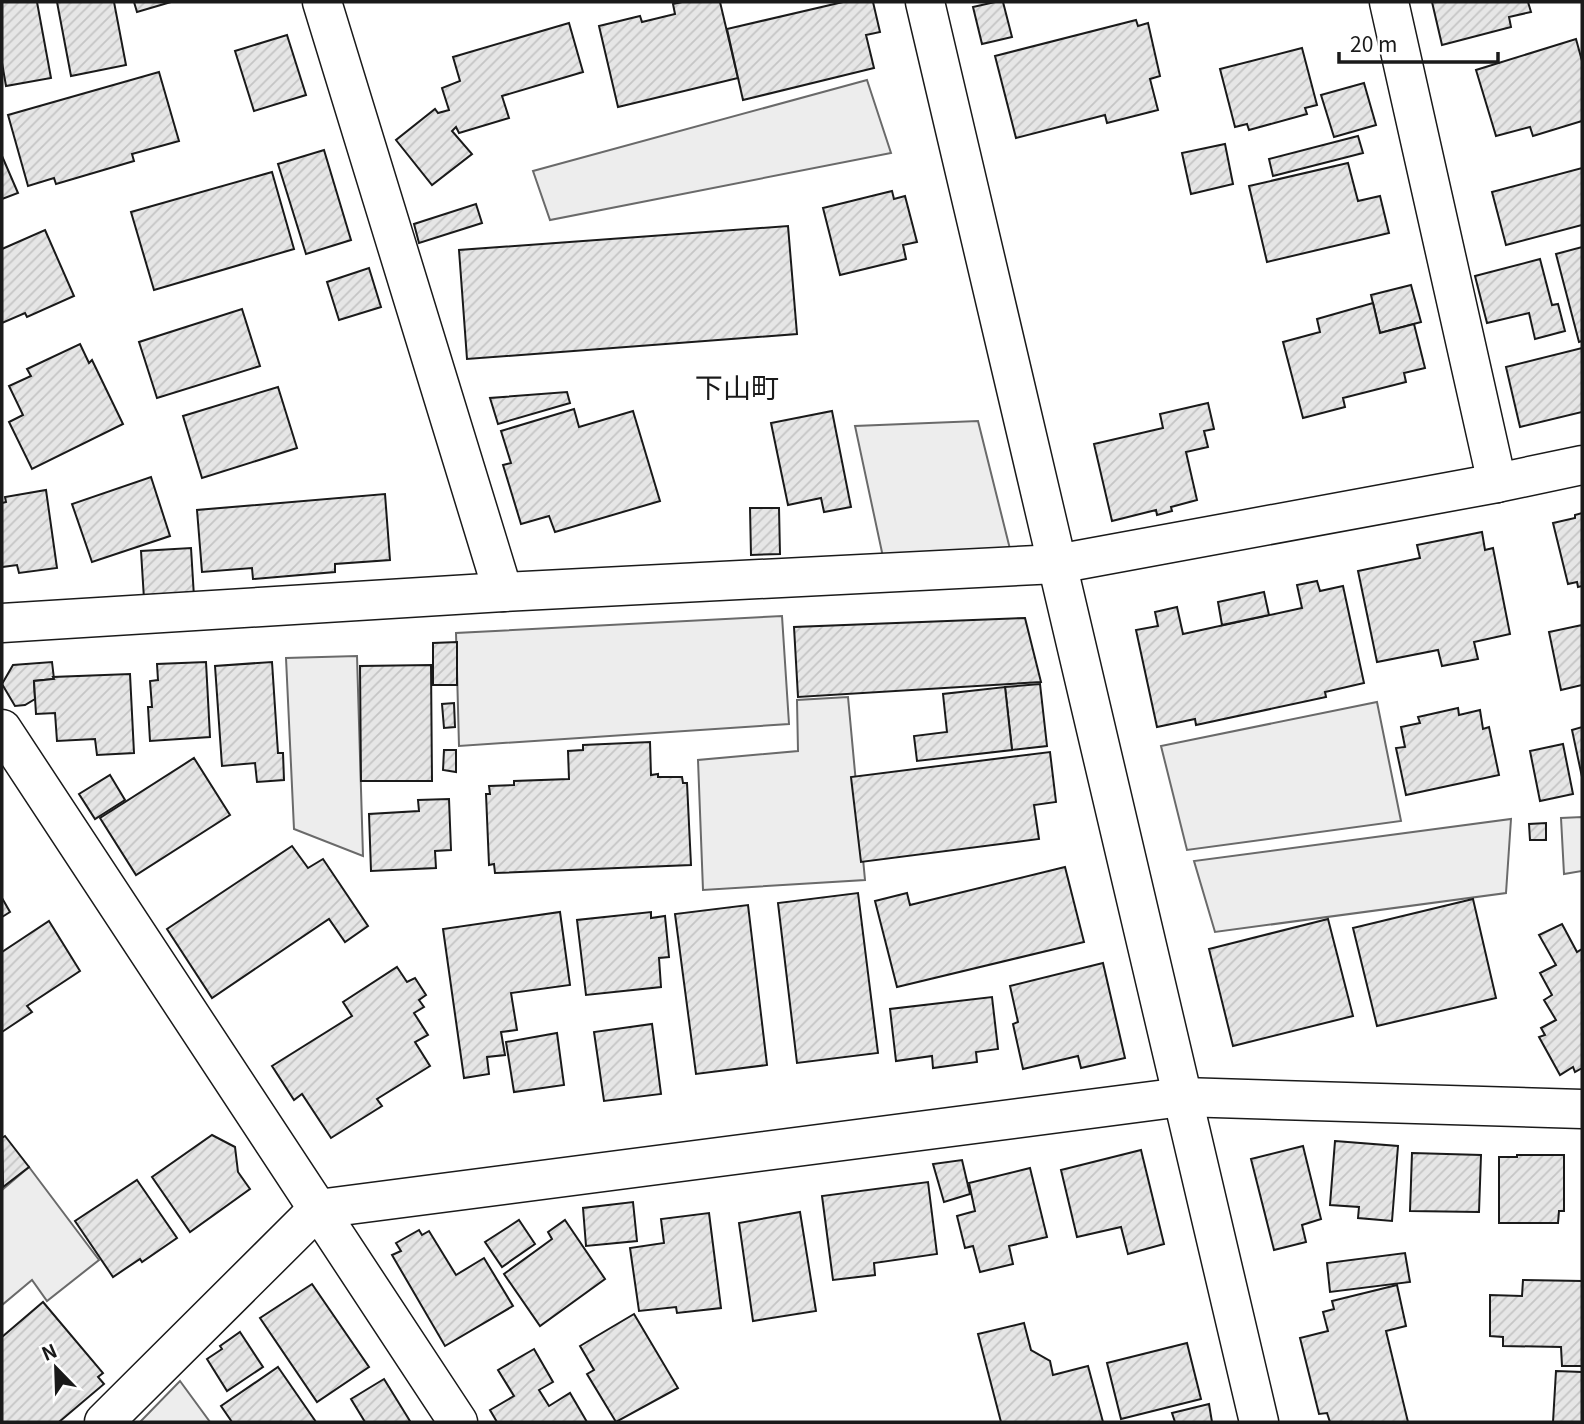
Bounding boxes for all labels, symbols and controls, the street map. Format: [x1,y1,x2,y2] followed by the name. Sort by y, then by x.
[1339,21,1498,65] scale bar
[1350,28,1397,58] text: 20 m
[695,366,779,406] district label: 下山町
[21,1333,91,1403] north arrow
[37,1336,61,1366] text: N

